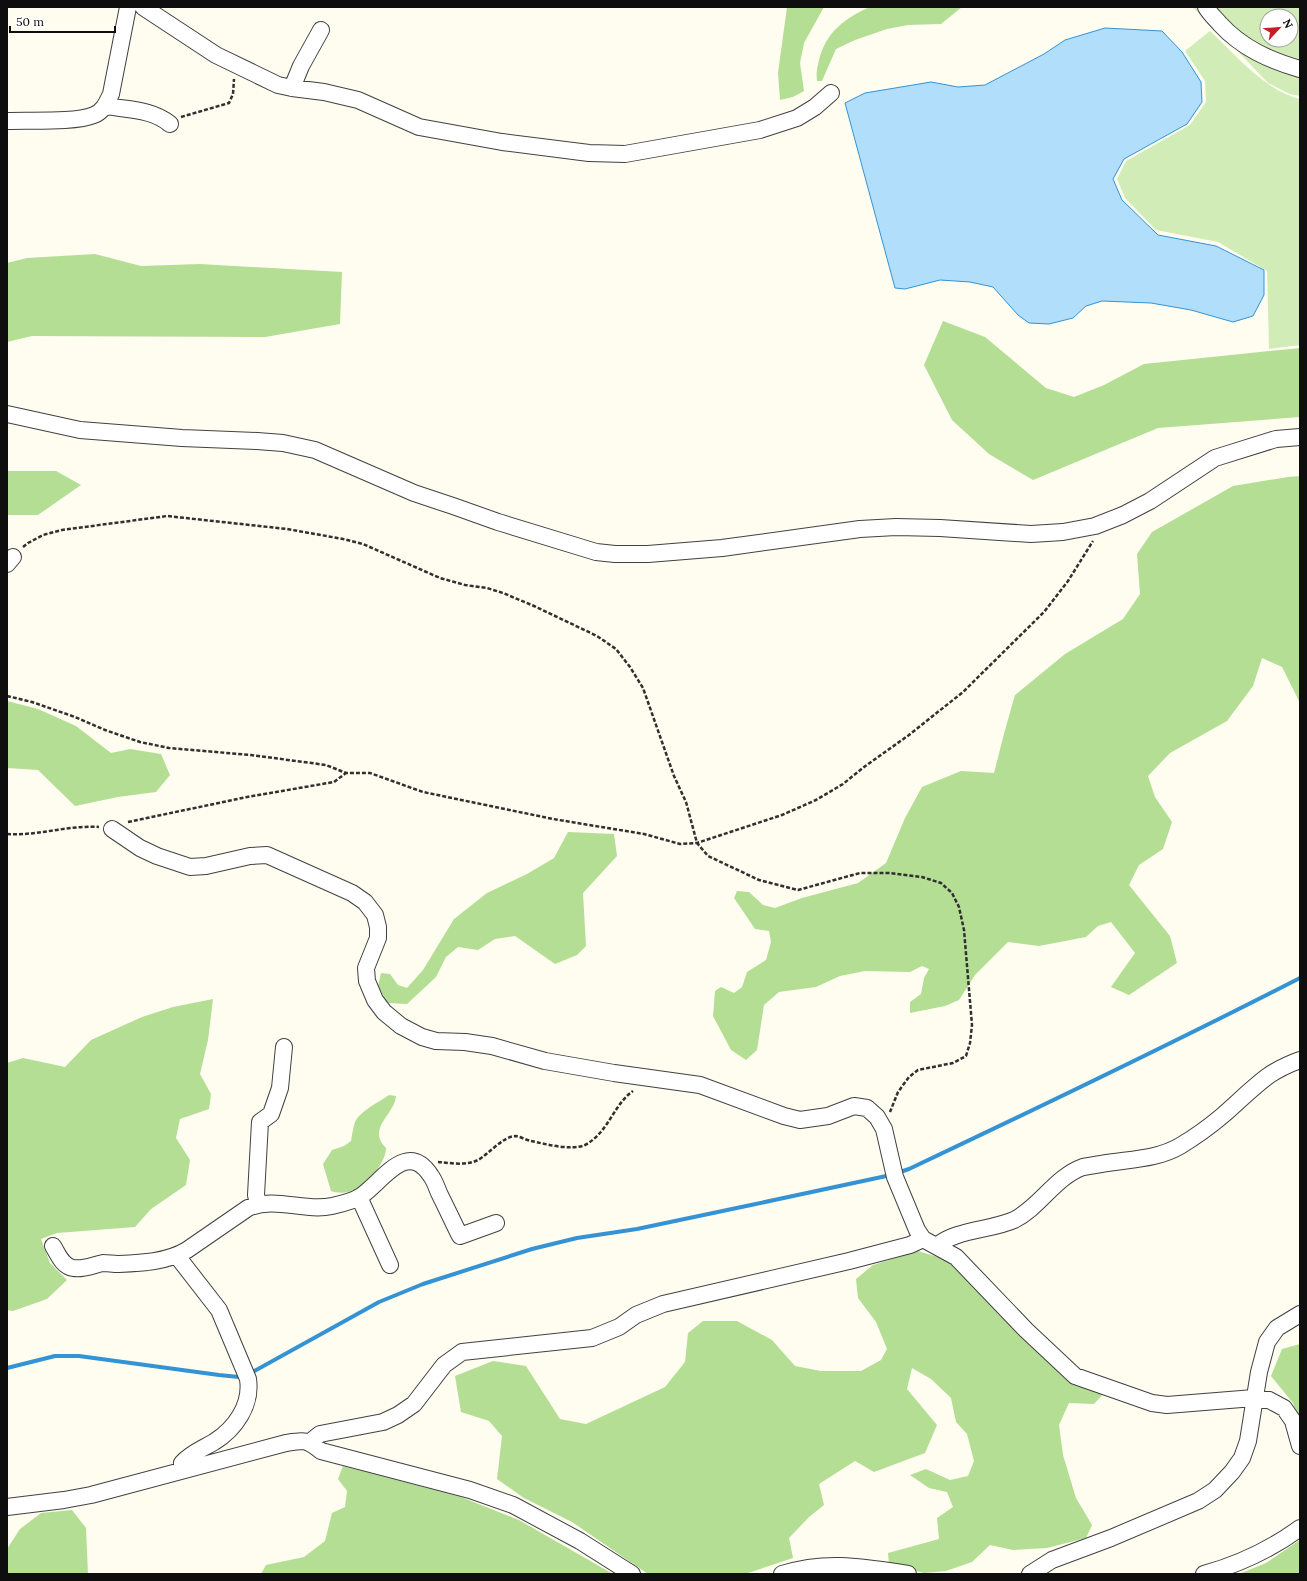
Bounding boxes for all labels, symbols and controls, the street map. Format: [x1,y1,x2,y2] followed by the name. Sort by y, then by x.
[10,8,115,34] scale bar
[1259,8,1299,48] north arrow
[16,14,44,29] text: 50 m
[1280,17,1296,31] text: N

